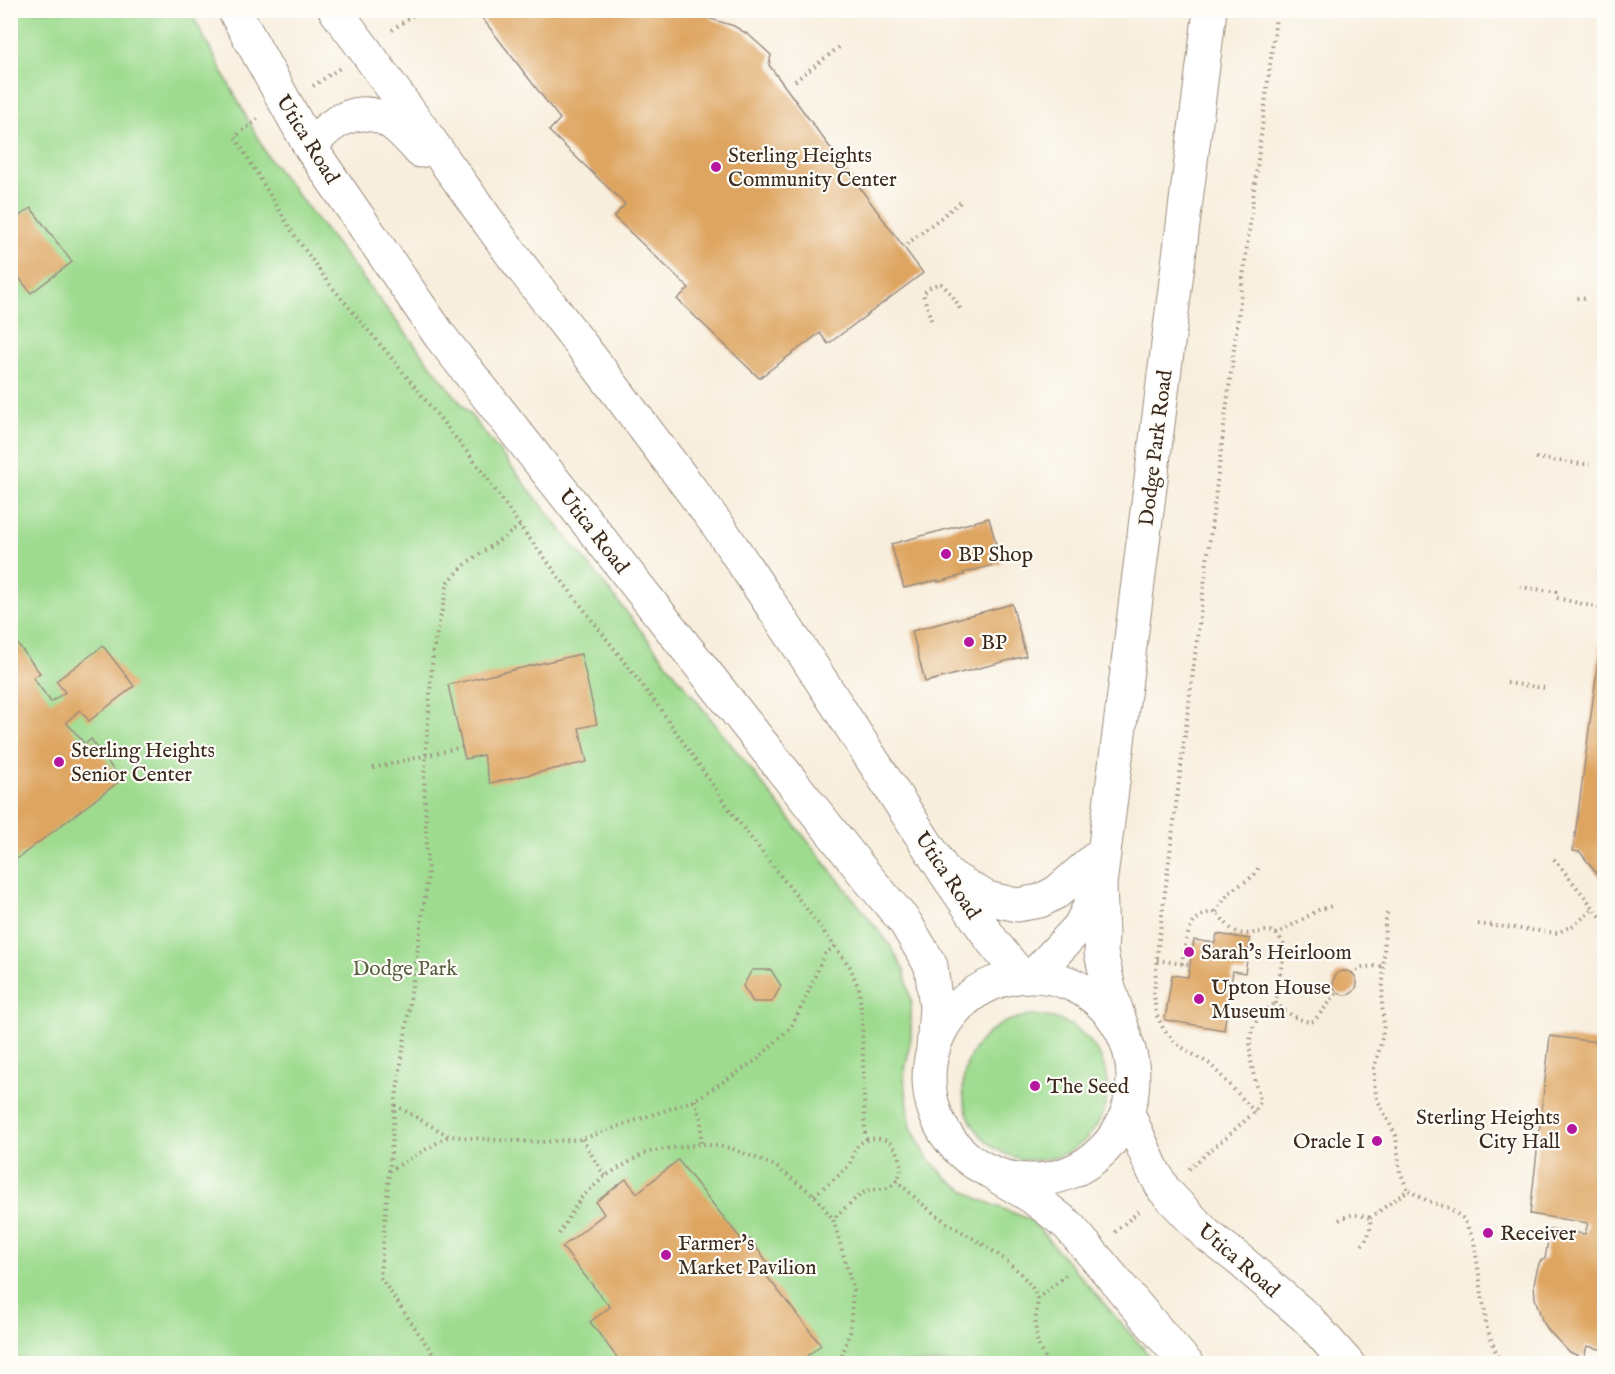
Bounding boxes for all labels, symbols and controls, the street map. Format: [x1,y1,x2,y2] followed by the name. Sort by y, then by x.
[269,90,345,190] street label: Utica Road
[728,143,897,194] place label: Sterling Heights Community Center
[709,160,723,174] marker: Sterling Heights Community Center
[1134,368,1180,528] street label: Dodge Park Road
[551,484,635,580] street label: Utica Road
[958,542,1033,569] place label: BP Shop
[939,547,953,561] marker: BP Shop
[981,630,1007,657] place label: BP
[962,635,976,649] marker: BP
[71,738,215,789] place label: Sterling Heights Senior Center
[52,755,66,769] marker: Sterling Heights Senior Center
[908,827,986,926] street label: Utica Road
[1201,940,1352,967] place label: Sarah's Heirloom
[1182,945,1196,959] marker: Sarah's Heirloom
[353,956,458,983] park label: Dodge Park
[1211,975,1331,1026] place label: Upton House Museum
[1192,992,1206,1006] marker: Upton House Museum
[1047,1074,1130,1101] place label: The Seed
[1028,1079,1042,1093] marker: The Seed
[1416,1105,1560,1156] place label: Sterling Heights City Hall
[1565,1122,1579,1136] marker: Sterling Heights City Hall
[1293,1129,1365,1156] place label: Oracle I
[1370,1134,1384,1148] marker: Oracle I
[1191,1218,1285,1305] street label: Utica Road
[1500,1221,1577,1248] place label: Receiver
[1481,1226,1495,1240] marker: Receiver
[678,1231,816,1282] place label: Farmer's Market Pavilion
[659,1248,673,1262] marker: Farmer's Market Pavilion

